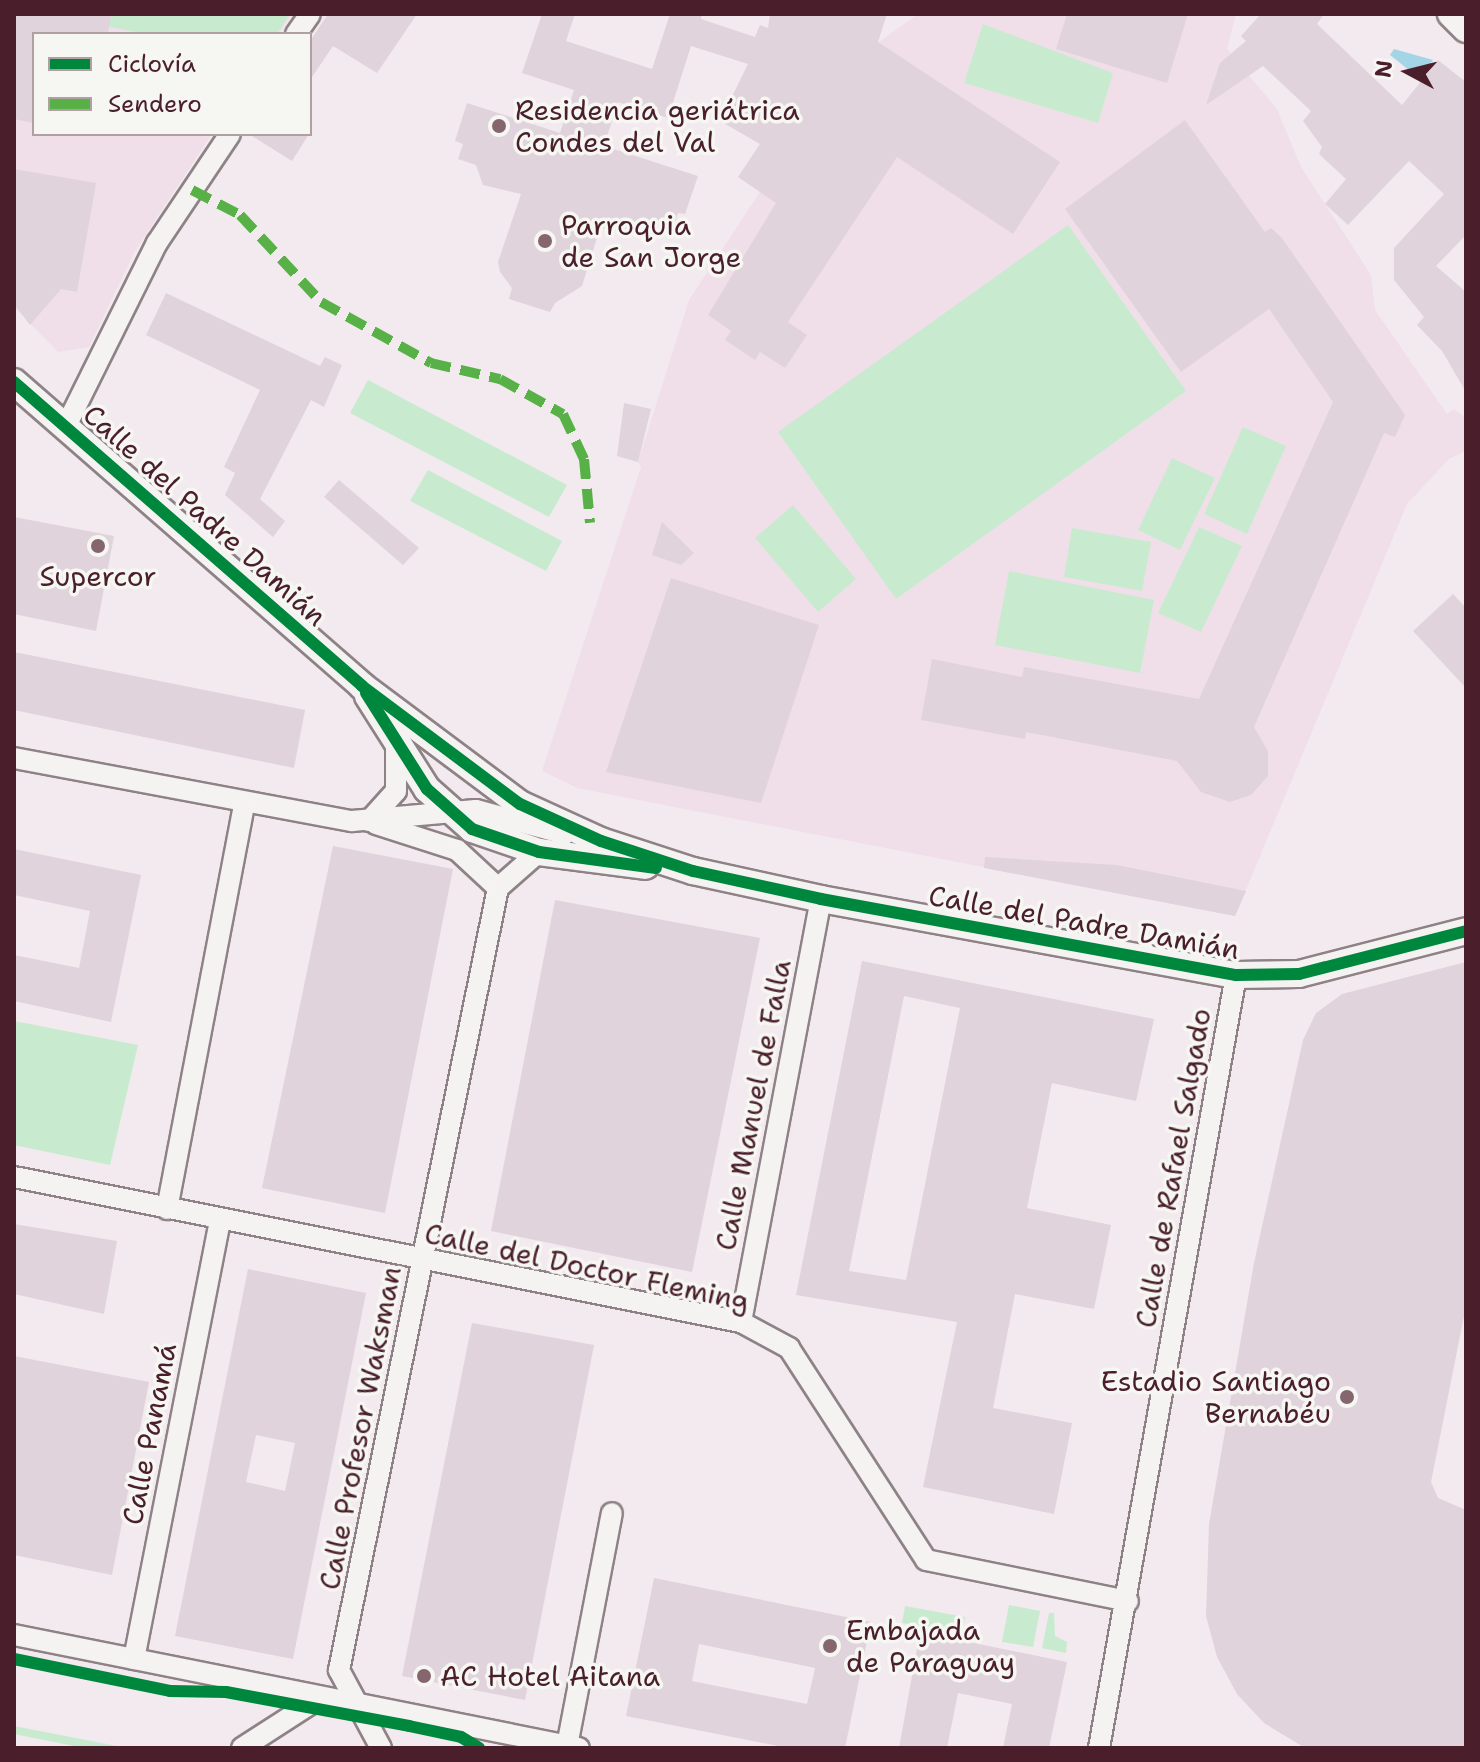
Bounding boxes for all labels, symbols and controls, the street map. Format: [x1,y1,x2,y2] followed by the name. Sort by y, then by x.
[32,32,312,136] legend
[1368,32,1448,112] north arrow
[108,48,196,80] text: Ciclovía
[1368,59,1399,79] text: N
[108,88,202,120] text: Sendero
[515,93,800,159] place label: Residencia geriátrica Condes del Val
[490,117,508,135] marker: Residencia geriátrica Condes del Val
[561,208,741,274] place label: Parroquia de San Jorge
[536,232,554,250] marker: Parroquia de San Jorge
[77,397,333,633] street label: Calle del Padre Damián
[89,537,107,555] marker: Supercor
[39,559,157,593] place label: Supercor
[926,878,1242,966] street label: Calle del Padre Damián
[708,957,798,1253] street label: Calle Manuel de Falla
[1128,1006,1218,1330] street label: Calle de Rafael Salgado
[422,1216,752,1318] street label: Calle del Doctor Fleming
[312,1264,408,1592] street label: Calle Profesor Waksman
[115,1340,183,1528] street label: Calle Panamá
[1101,1364,1331,1430] place label: Estadio Santiago Bernabéu
[1338,1388,1356,1406] marker: Estadio Santiago Bernabéu
[846,1613,1015,1679] place label: Embajada de Paraguay
[821,1637,839,1655] marker: Embajada de Paraguay
[440,1659,660,1693] place label: AC Hotel Aitana
[415,1667,433,1685] marker: AC Hotel Aitana

